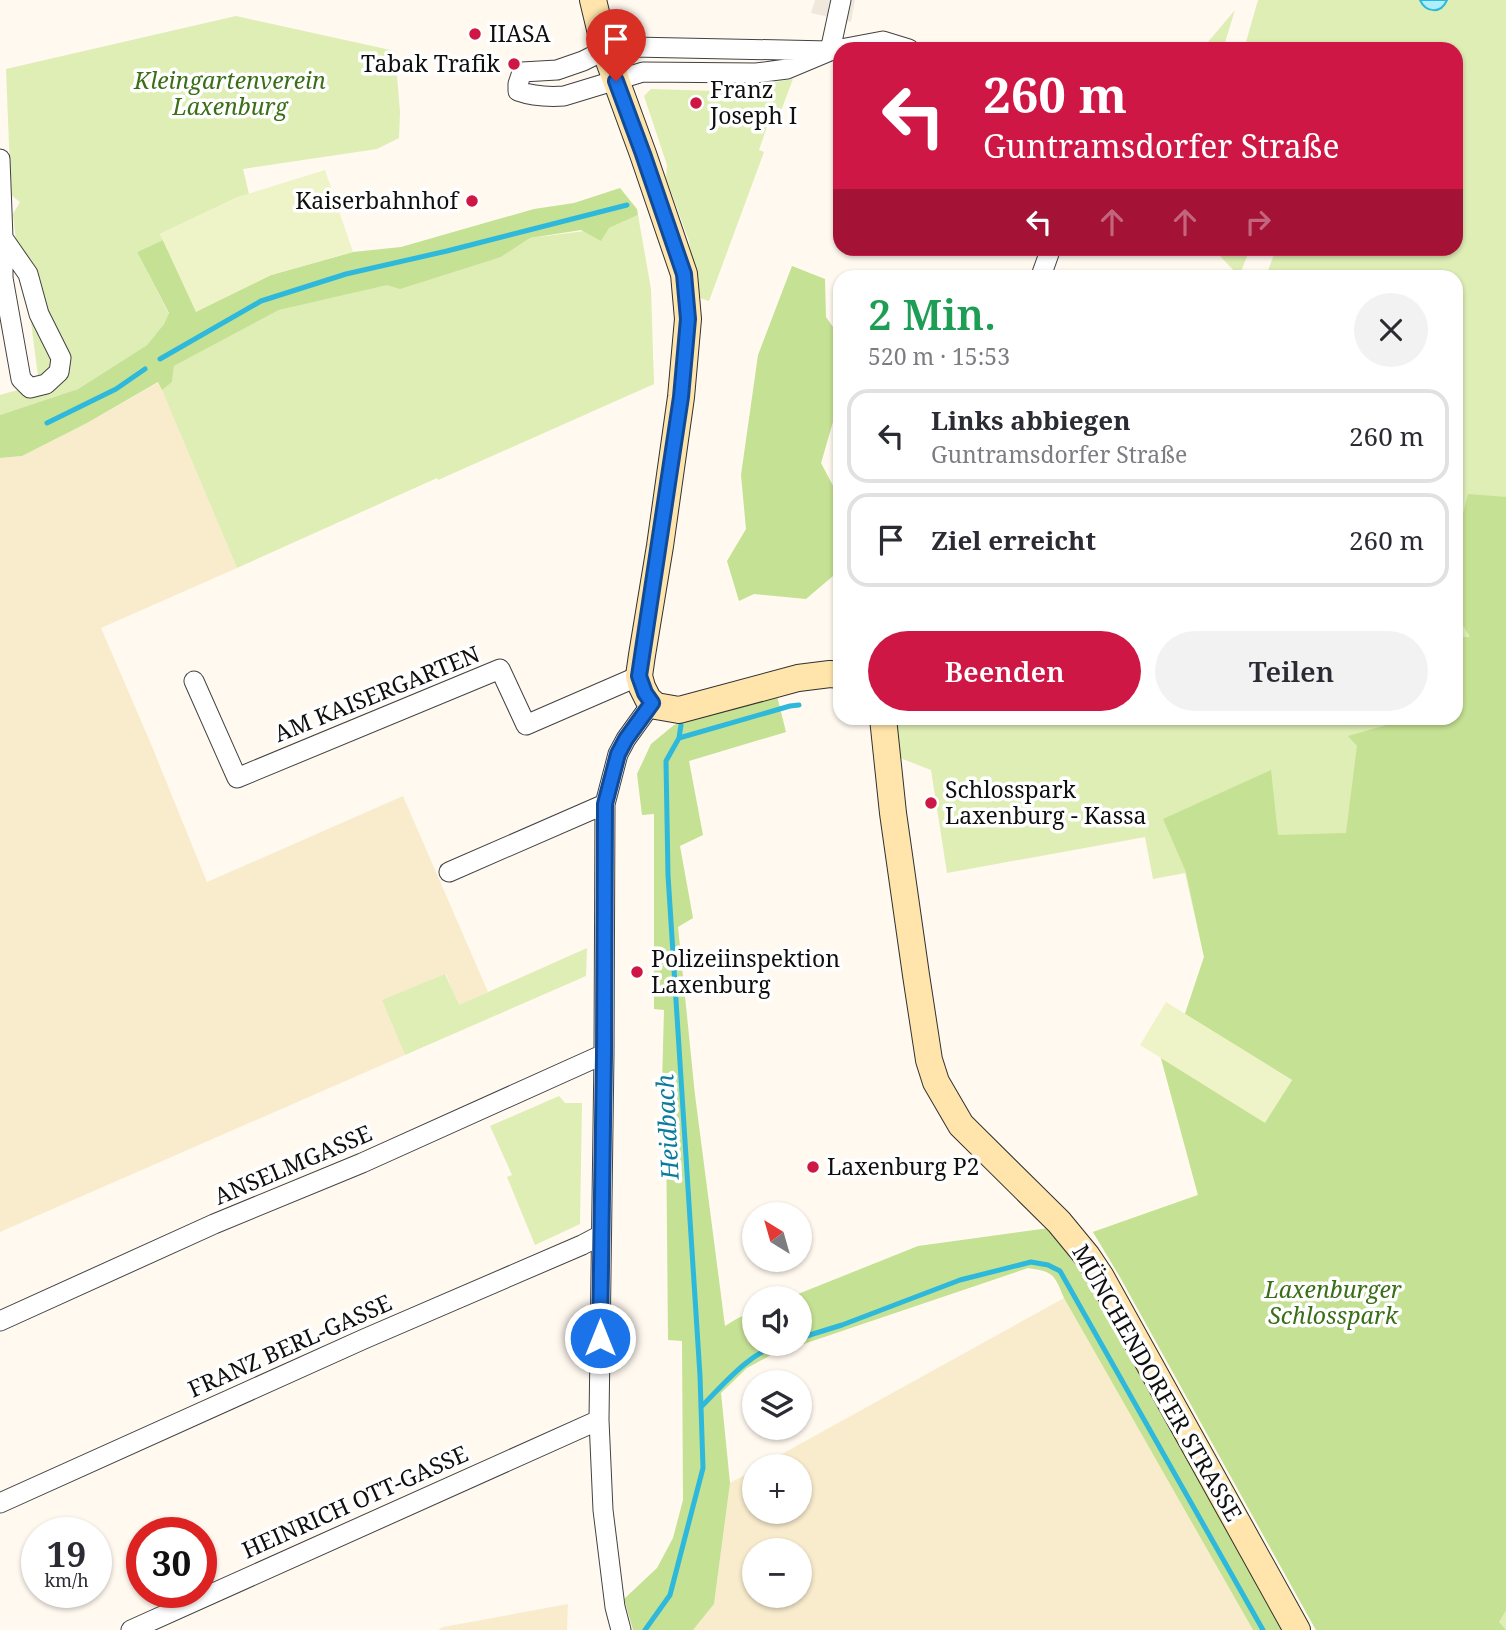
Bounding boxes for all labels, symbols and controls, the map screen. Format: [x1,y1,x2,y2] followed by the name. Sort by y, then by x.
[586,9,646,81] pin
[489,17,551,49] place label: IIASA
[597,20,635,58] icon: arrive
[467,26,483,42] marker: IIASA
[361,47,501,79] place label: Tabak Trafik
[506,56,522,72] marker: Tabak Trafik
[983,61,1127,127] text: 260 m
[133,64,326,122] park label: Kleingartenverein Laxenburg
[868,70,959,161] icon: left
[709,73,797,131] place label: Franz Joseph I
[688,95,704,111] marker: Franz Joseph I
[983,124,1340,167] text: Guntramsdorfer Straße
[295,184,461,216] place label: Kaiserbahnhof
[464,193,480,209] marker: Kaiserbahnhof
[1020,203,1058,241] icon: left
[1093,203,1131,241] icon: ahead
[1166,203,1204,241] icon: ahead
[1239,203,1277,241] icon: right
[868,285,996,342] text: 2 Min.
[1354,293,1428,367] button: close
[868,340,1010,372] text: 520 m · 15:53
[931,402,1130,438] text: Links abbiegen
[872,417,910,455] icon: left
[1349,418,1424,454] text: 260 m
[931,438,1187,470] text: Guntramsdorfer Straße
[872,521,910,559] icon: arrive
[931,522,1096,558] text: Ziel erreicht
[1349,522,1424,558] text: 260 m
[868,631,1141,711] button: Beenden
[1155,631,1428,711] button: Teilen
[269,637,484,749] street label: AM KAISERGARTEN
[945,773,1146,831] place label: Schlosspark Laxenburg - Kassa
[923,795,939,811] marker: Schlosspark Laxenburg - Kassa
[651,942,840,1000] place label: Polizeiinspektion Laxenburg
[629,964,645,980] marker: Polizeiinspektion Laxenburg
[647,1074,686,1182] water label: Heidbach
[209,1116,376,1212] street label: ANSELMGASSE
[827,1150,979,1182] place label: Laxenburg P2
[805,1159,821,1175] marker: Laxenburg P2
[742,1202,812,1272] north arrow
[742,1202,812,1608] map controls
[1065,1238,1250,1527] street label: MÜNCHENDORFER STRASSE
[1263,1273,1402,1331] park label: Laxenburger Schlosspark
[183,1286,397,1404] street label: FRANZ BERL-GASSE
[742,1286,812,1356] button: sound
[563,1301,637,1375] position arrow
[742,1370,812,1440] button: layers
[236,1437,473,1565] street label: HEINRICH OTT-GASSE
[742,1454,812,1524] button: +
[126,1517,217,1608] speed limit sign: 30
[47,1530,86,1577] text: 19
[742,1538,812,1608] button: −
[44,1568,89,1592] text: km/h

